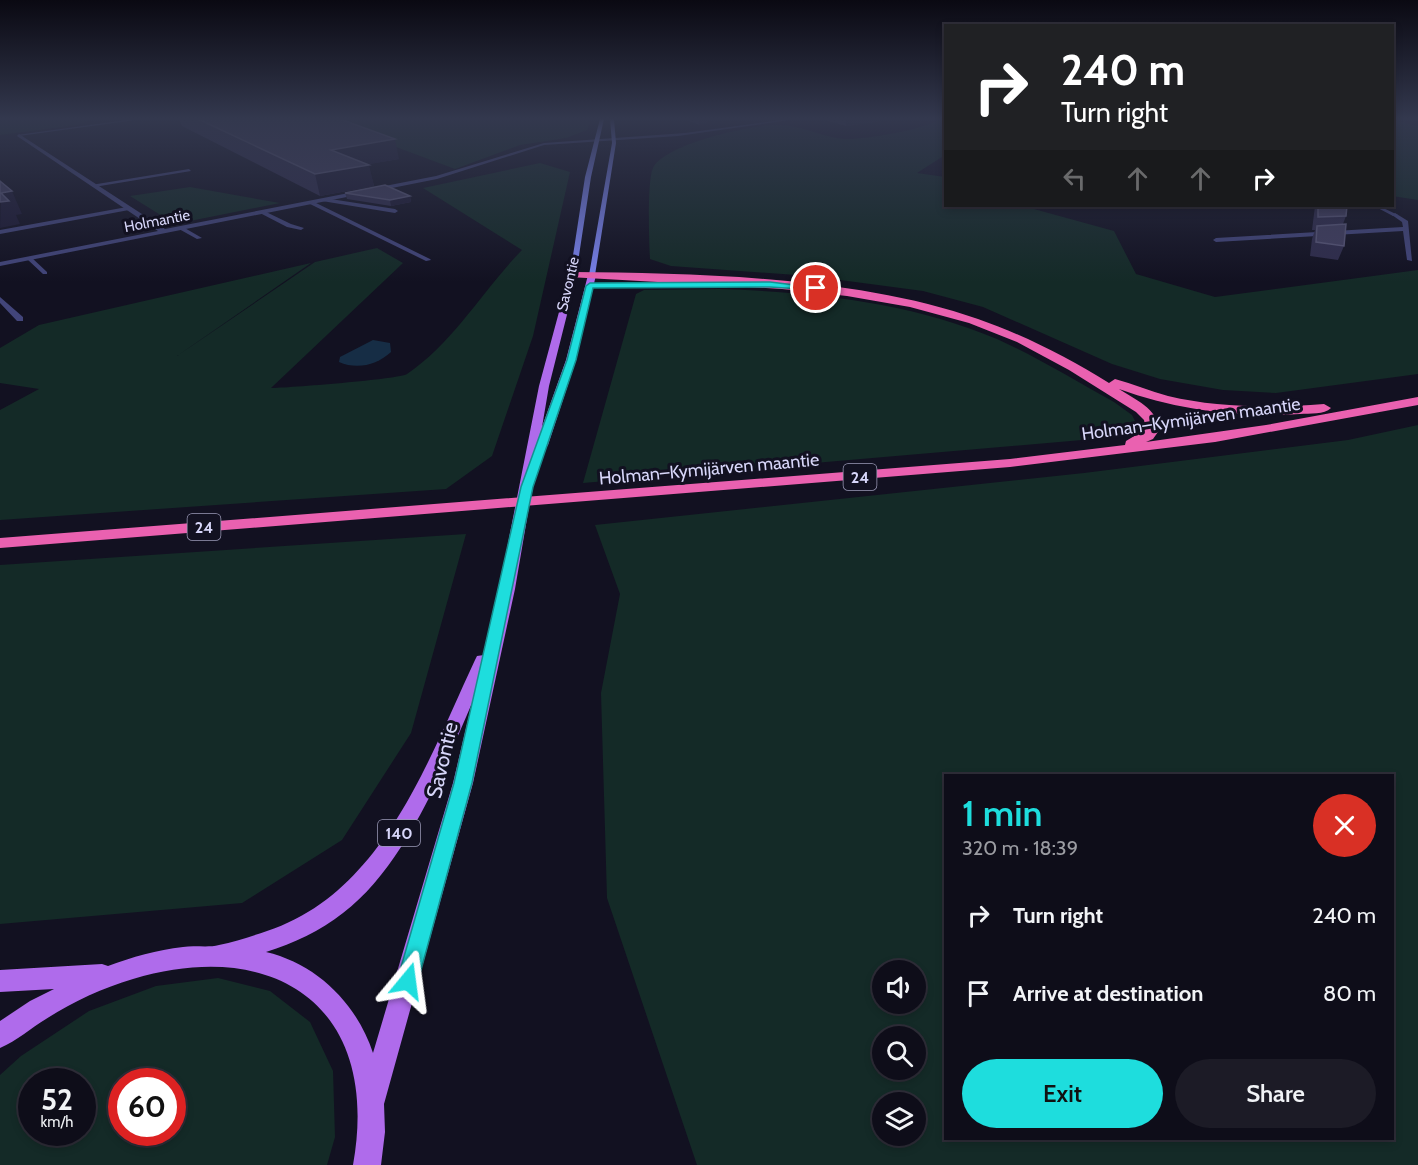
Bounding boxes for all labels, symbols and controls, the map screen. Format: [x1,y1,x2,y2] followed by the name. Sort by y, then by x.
[1061,44,1185,96] text: 240 m
[962,48,1040,126] icon: right
[1061,96,1168,129] text: Turn right
[1058,162,1091,195] icon: left
[1121,162,1154,195] icon: ahead
[1184,162,1217,195] icon: ahead
[1247,162,1280,195] icon: right
[123,206,192,236] street label: Holmantie
[553,255,583,313] street label: Savontie
[790,262,841,313] pin
[799,271,832,304] icon: arrive
[1080,393,1302,445] street label: Holman–Kymijärven maantie
[598,448,820,490] street label: Holman–Kymijärven maantie
[844,464,876,490] road number: 24
[188,514,220,540] road number: 24
[421,719,463,801] street label: Savontie
[962,791,1042,835] text: 1 min
[1313,794,1376,857] button: close
[378,820,420,846] road number: 140
[962,836,1078,860] text: 320 m · 18:39
[962,899,995,932] icon: right
[1013,902,1103,929] text: Turn right
[1312,902,1376,929] text: 240 m
[376,949,440,1013] position arrow
[872,960,926,1146] map controls
[872,960,926,1014] button: sound
[962,977,995,1010] icon: arrive
[1013,980,1203,1007] text: Arrive at destination
[1323,980,1376,1007] text: 80 m
[872,1026,926,1080] button: search
[962,1059,1163,1128] button: Exit
[1175,1059,1376,1128] button: Share
[108,1068,186,1146] speed limit sign: 60
[41,1081,73,1118] text: 52
[872,1092,926,1146] button: layers
[41,1113,73,1131] text: km/h

